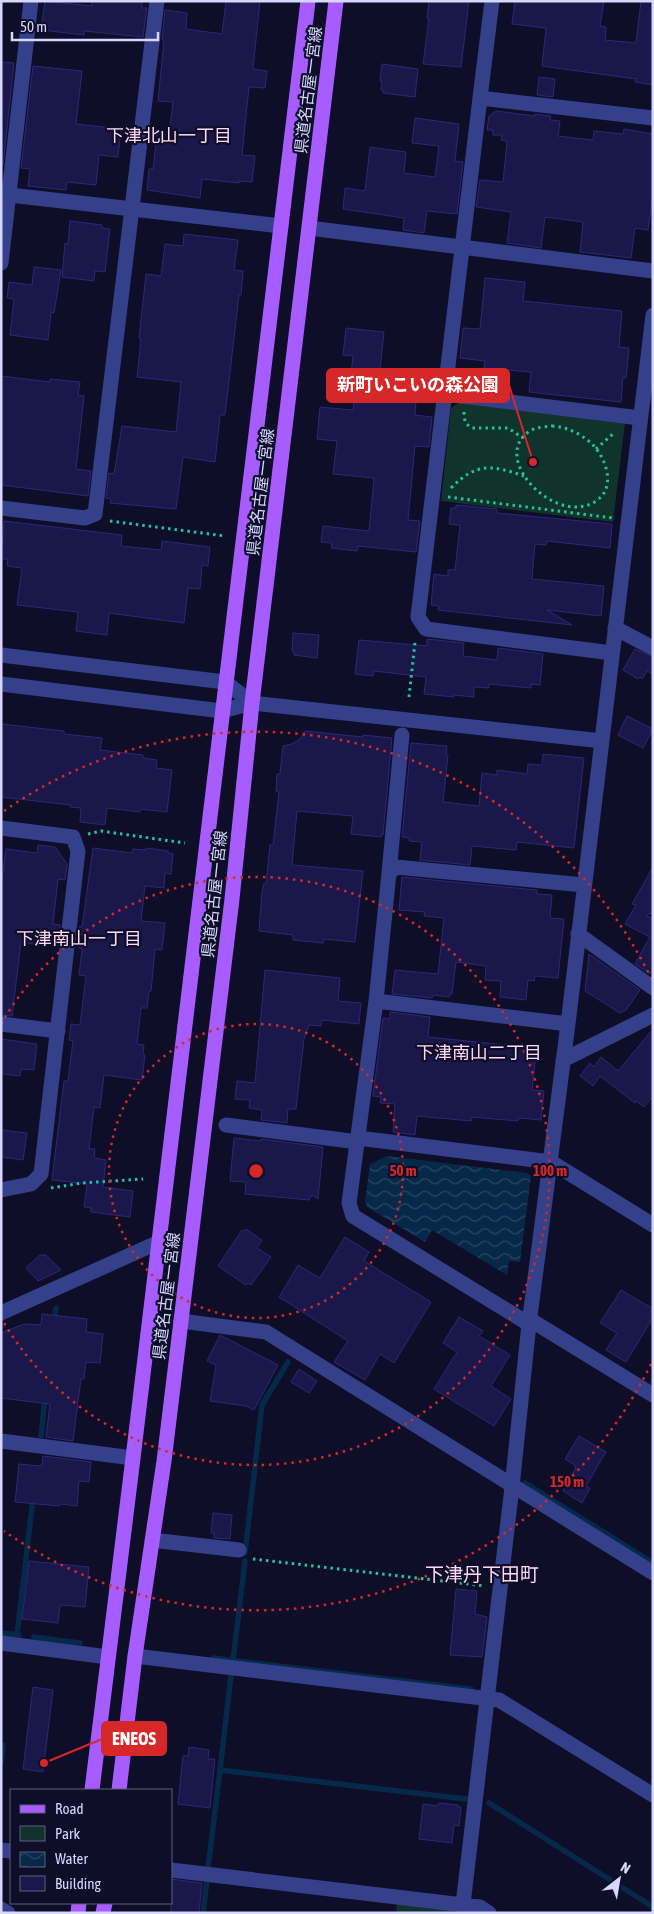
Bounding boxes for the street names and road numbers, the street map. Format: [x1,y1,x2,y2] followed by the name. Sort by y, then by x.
[291,25,325,155] street label: 県道名古屋一宮線
[243,427,277,557] street label: 県道名古屋一宮線
[198,829,230,959] street label: 県道名古屋一宮線
[149,1231,183,1361] street label: 県道名古屋一宮線

